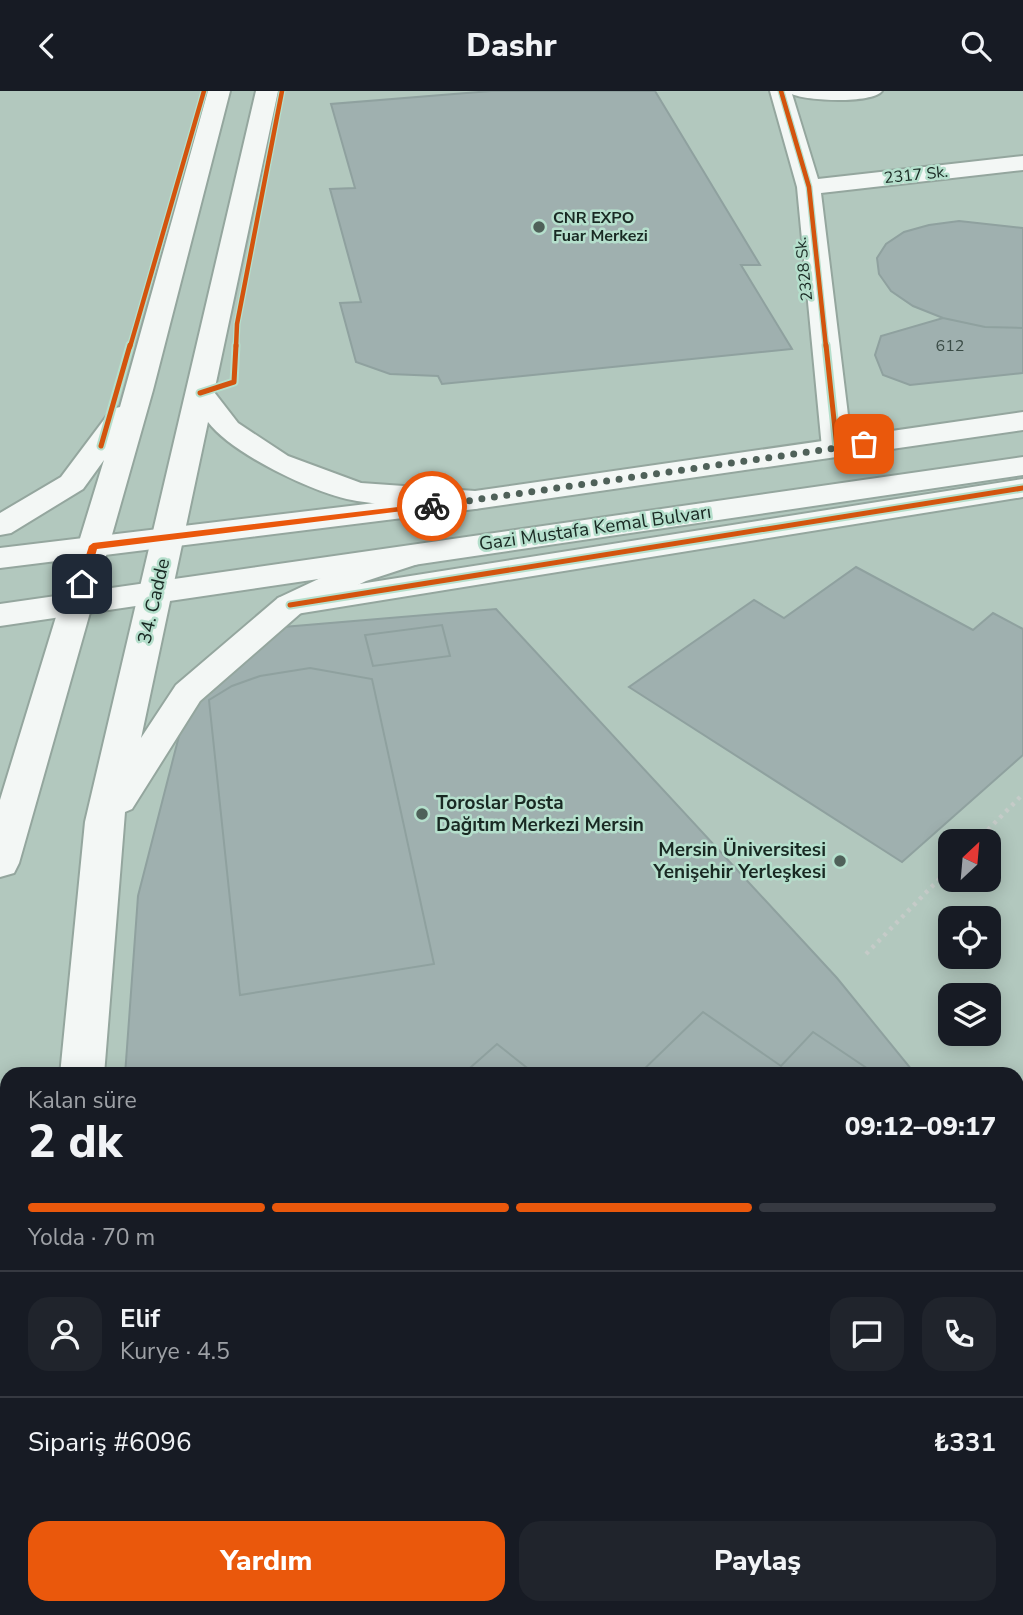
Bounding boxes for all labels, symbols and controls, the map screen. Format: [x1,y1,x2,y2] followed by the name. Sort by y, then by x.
[466,24,557,67] text: Dashr
[28,27,66,65] icon: back
[957,27,995,65] icon: search
[883,161,949,189] street label: 2317 Sk.
[553,207,648,247] place label: CNR EXPO Fuar Merkezi
[531,219,547,235] marker: CNR EXPO Fuar Merkezi
[790,236,818,302] street label: 2328 Sk.
[936,335,964,357] house number: 612
[834,414,894,474] pin
[845,425,883,463] icon: bag
[397,471,467,541] courier
[413,487,451,525] icon: bike
[477,499,713,557] street label: Gazi Mustafa Kemal Bulvarı
[52,554,112,614] pin
[132,556,176,646] street label: 34. Cadde
[63,565,101,603] icon: home
[436,790,644,838] place label: Toroslar Posta Dağıtım Merkezi Mersin
[414,806,430,822] marker: Toroslar Posta Dağıtım Merkezi Mersin
[938,829,1001,893] north arrow
[938,829,1001,1046] map controls
[653,837,826,885] place label: Mersin Üniversitesi Yenişehir Yerleşkesi
[832,853,848,869] marker: Mersin Üniversitesi Yenişehir Yerleşkesi
[938,906,1001,969] button: locate
[938,983,1001,1046] button: layers
[28,1085,137,1116] text: Kalan süre
[845,1109,996,1144] text: 09:12–09:17
[28,1110,122,1173] text: 2 dk
[28,1222,155,1253] text: Yolda · 70 m
[28,1297,102,1371] button: person
[830,1297,904,1371] button: chat
[922,1297,996,1371] button: phone
[120,1301,160,1336] text: Elif
[120,1336,230,1367] text: Kurye · 4.5
[28,1425,192,1460] text: Sipariş #6096
[934,1425,996,1460] text: ₺331
[28,1521,505,1601] button: Yardım
[519,1521,996,1601] button: Paylaş

